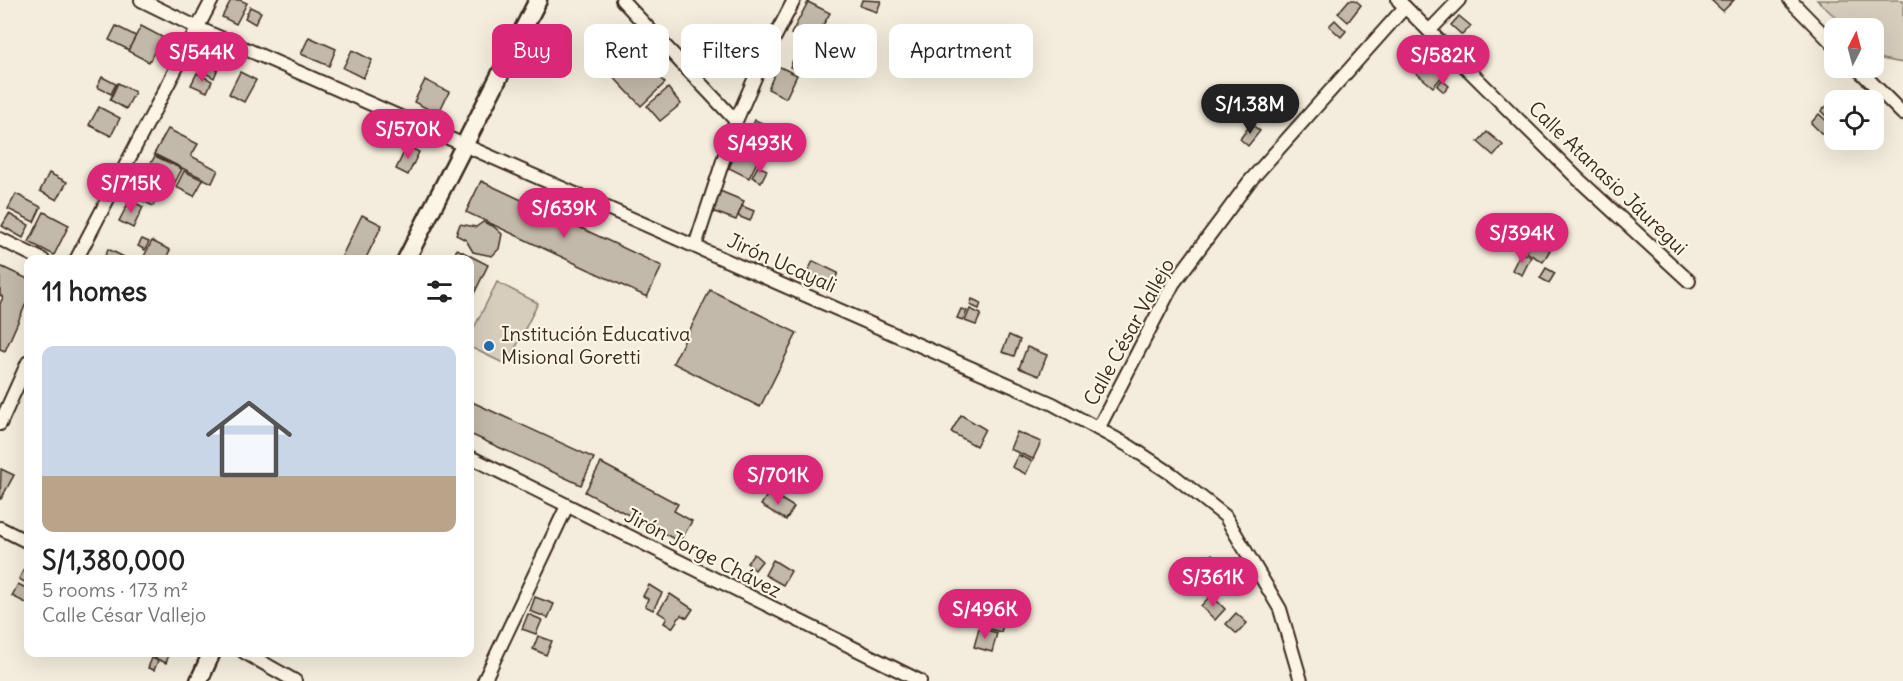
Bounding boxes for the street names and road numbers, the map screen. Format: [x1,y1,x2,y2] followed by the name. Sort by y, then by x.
[1524,95,1693,260] street label: Calle Atanasio Jáuregui
[724,227,841,298] street label: Jirón Ucayali
[1078,254,1179,410] street label: Calle César Vallejo
[621,502,786,603] street label: Jirón Jorge Chávez

